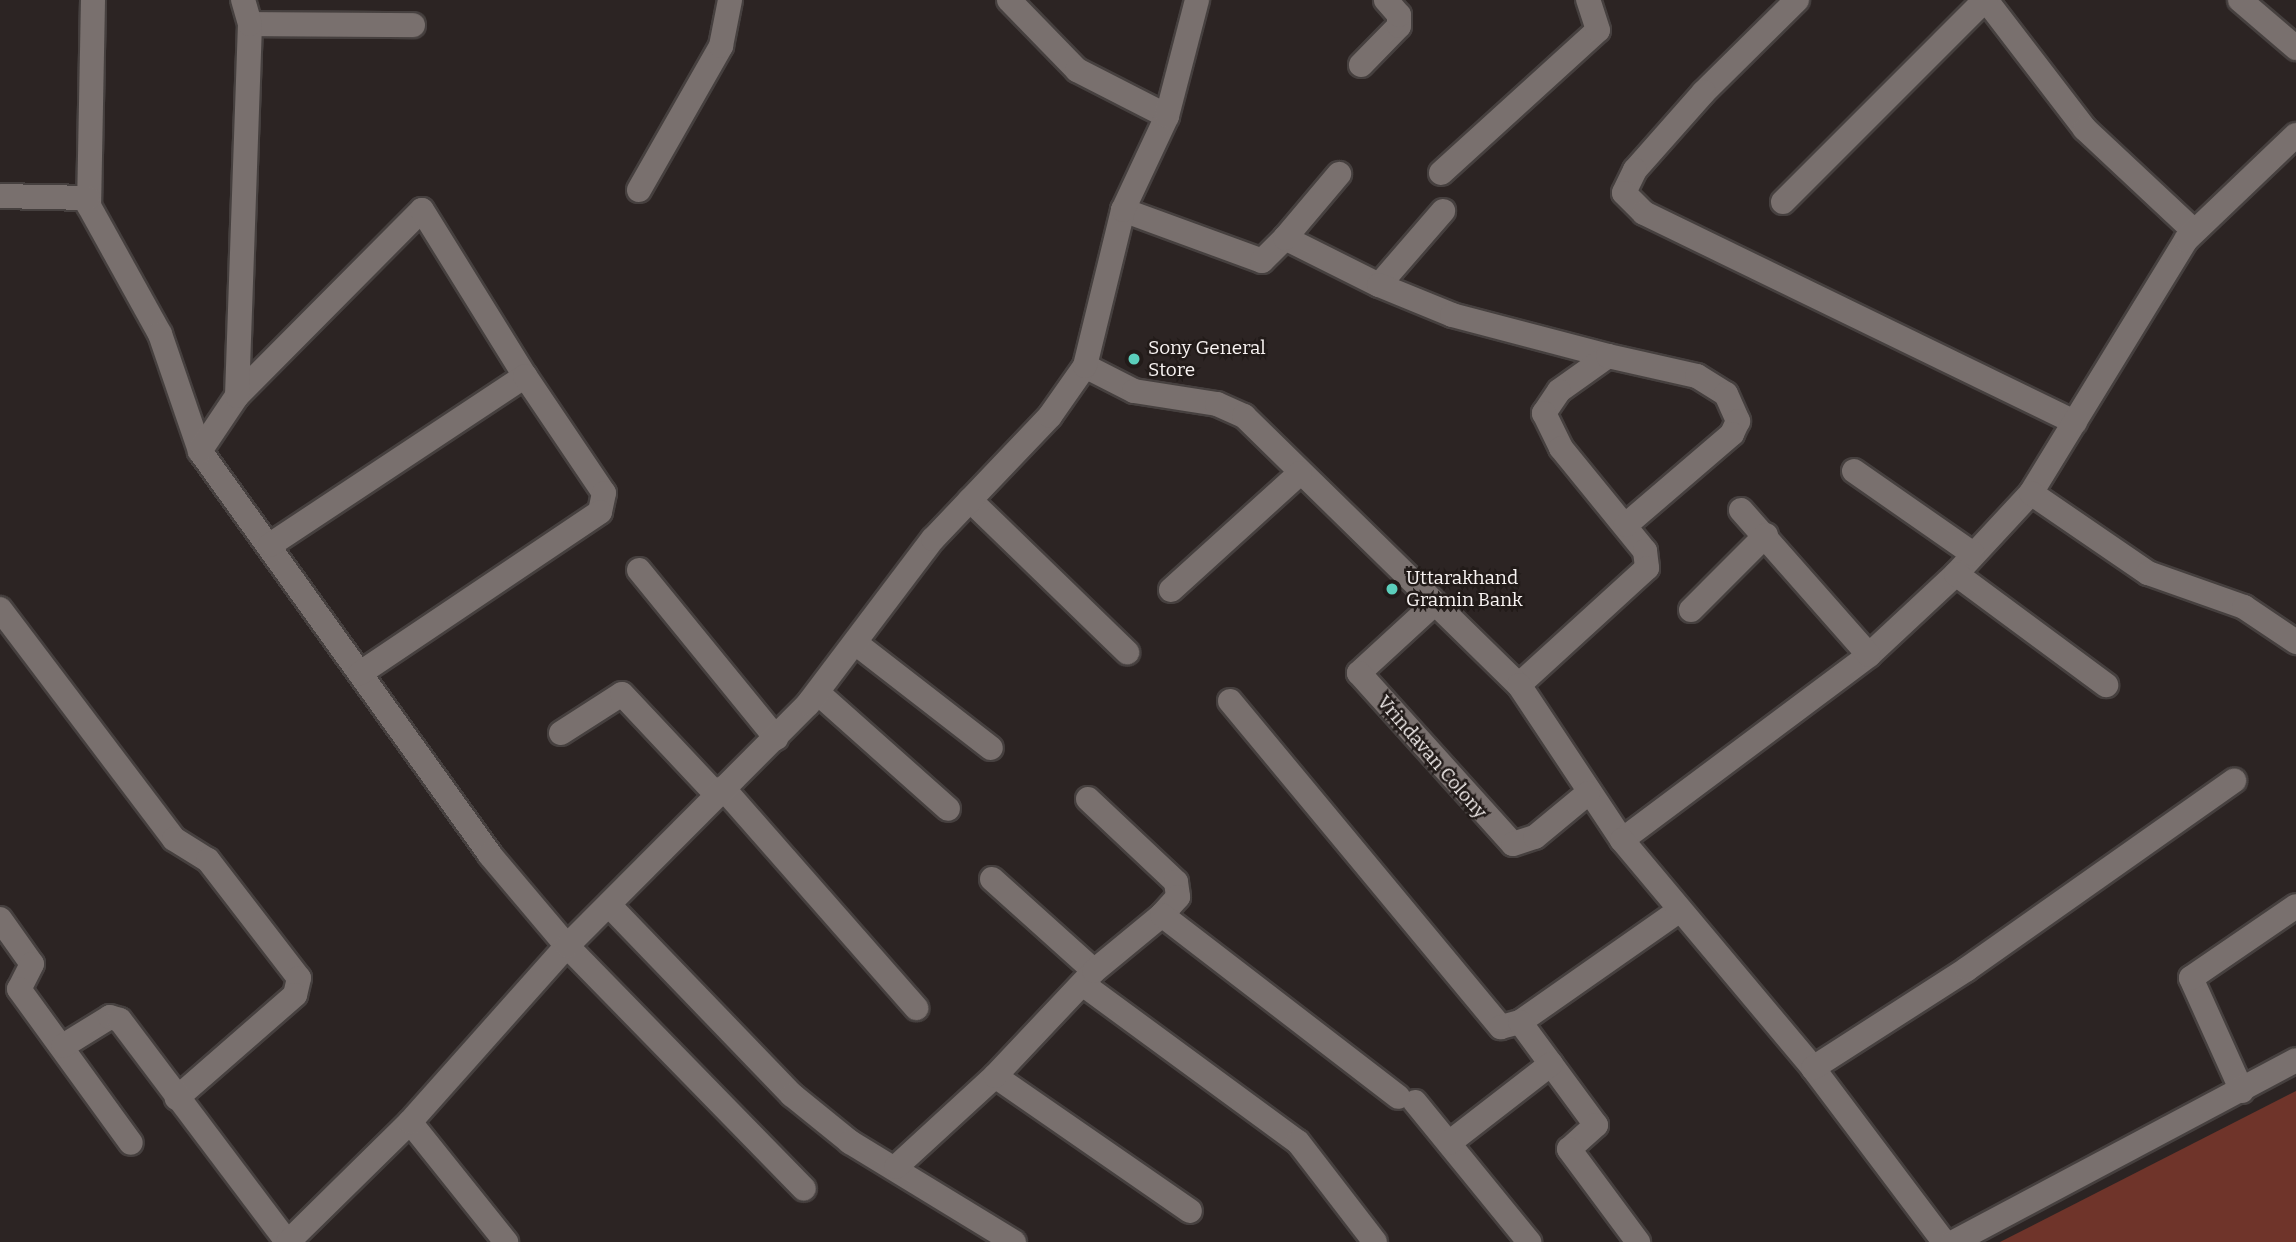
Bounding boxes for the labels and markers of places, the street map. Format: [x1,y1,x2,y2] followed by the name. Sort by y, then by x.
[1148,337,1266,381] place label: Sony General Store
[1126,351,1142,367] marker: Sony General Store
[1406,567,1523,611] place label: Uttarakhand Gramin Bank
[1384,581,1400,597] marker: Uttarakhand Gramin Bank

